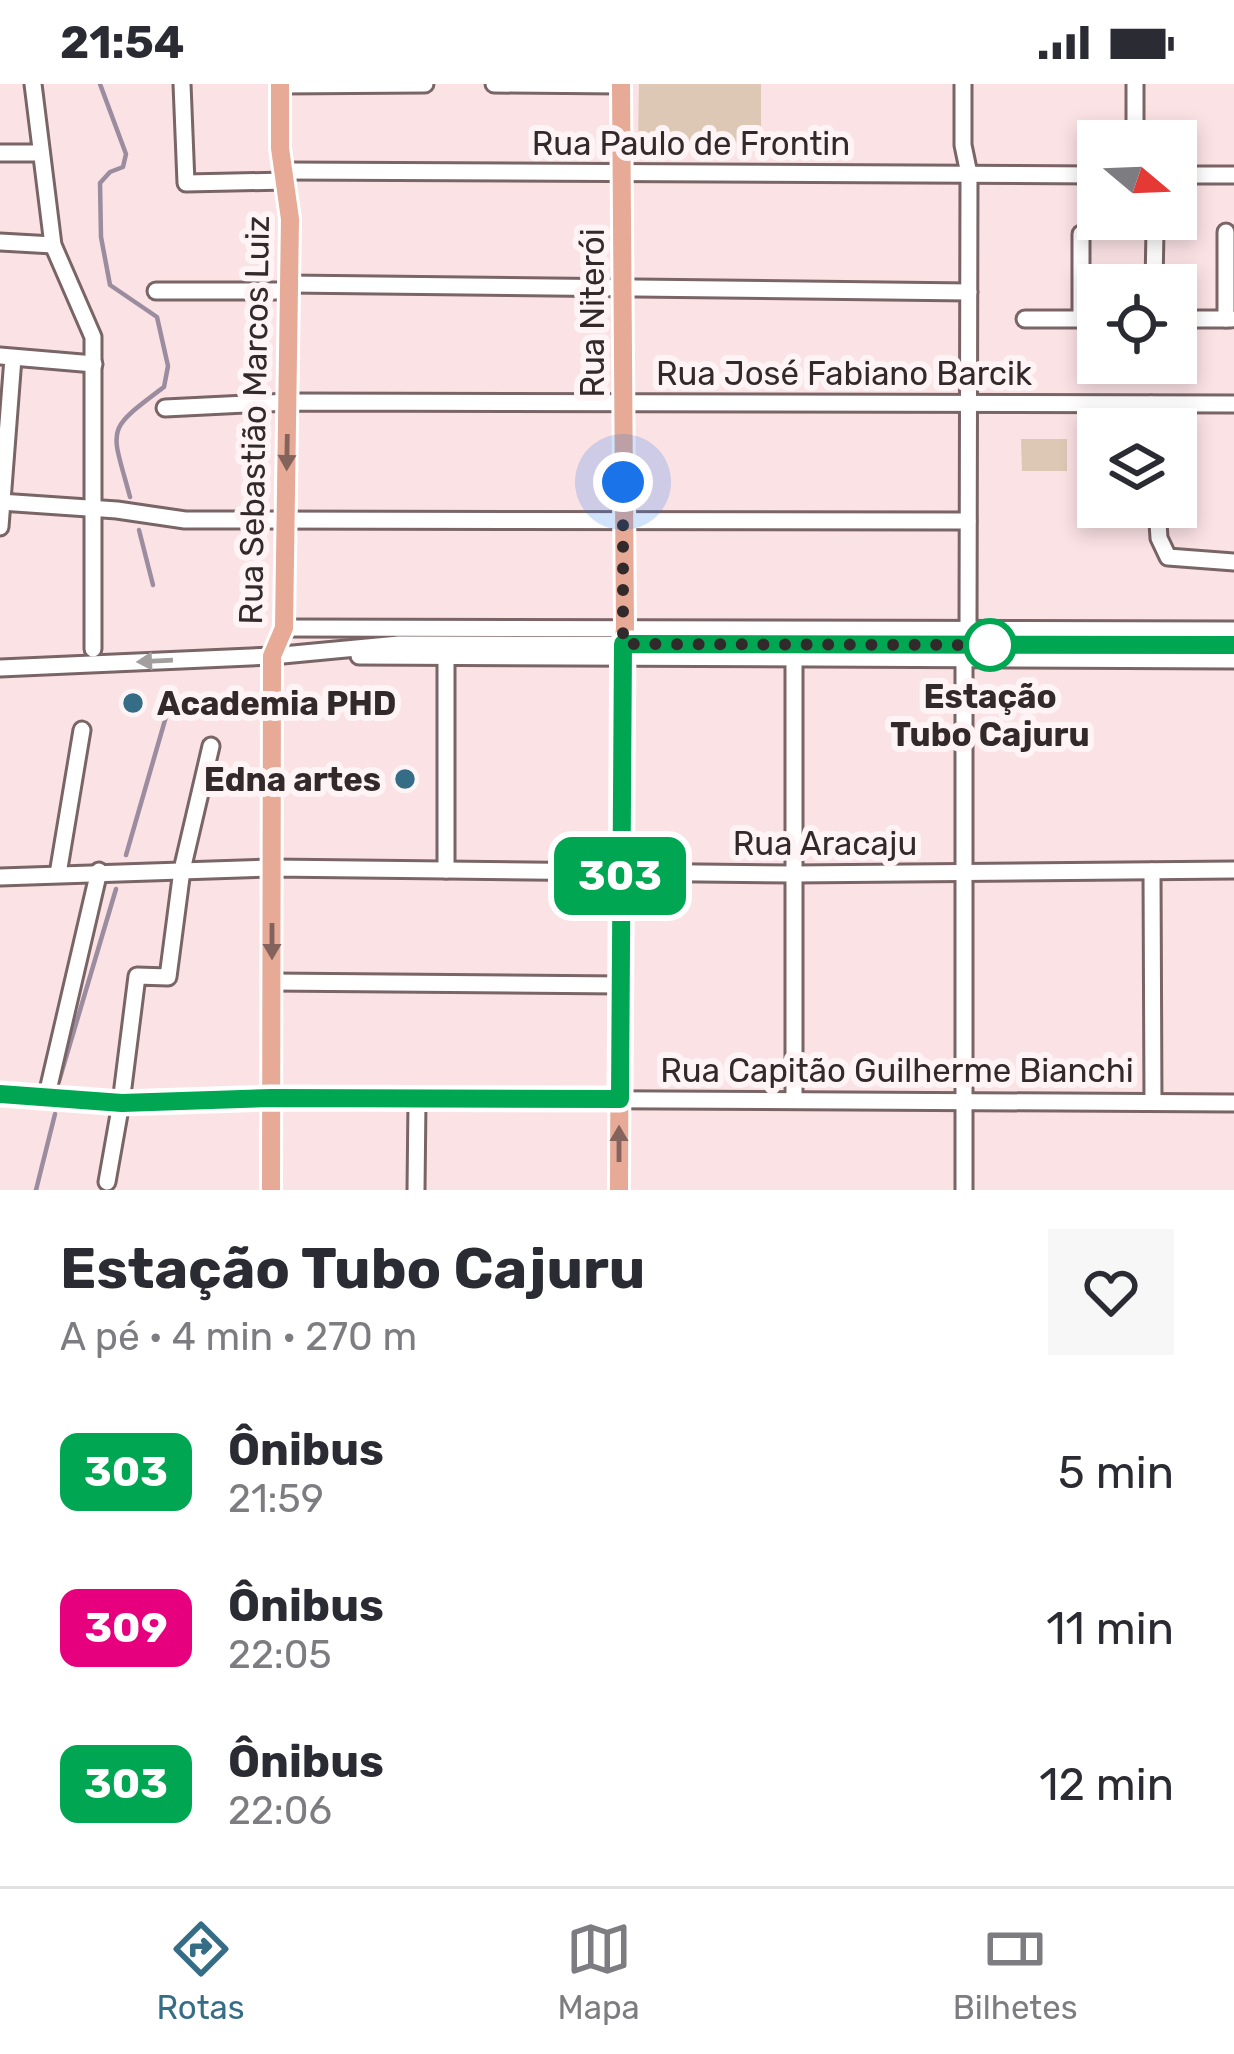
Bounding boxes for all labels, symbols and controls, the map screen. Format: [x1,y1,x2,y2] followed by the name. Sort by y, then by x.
[60,16,185,69] text: 21:54
[1077,120,1197,240] north arrow
[1077,120,1197,528] map controls
[532,124,850,163] street label: Rua Paulo de Frontin
[231,215,277,625] street label: Rua Sebastião Marcos Luiz
[573,228,612,398] street label: Rua Niterói
[1077,264,1197,384] button: locate
[656,354,1032,393] street label: Rua José Fabiano Barcik
[1077,408,1197,528] button: layers
[277,434,297,472] one-way arrow
[593,452,653,512] your location
[965,620,1015,670] marker: Estação Tubo Cajuru
[135,652,173,671] one-way arrow
[890,677,1090,754] place label: Estação Tubo Cajuru
[157,684,396,723] place label: Academia PHD
[120,690,146,716] marker: Academia PHD
[204,760,381,799] place label: Edna artes
[392,766,418,792] marker: Edna artes
[733,824,917,863] street label: Rua Aracaju
[551,837,689,915] line badge: 303
[578,851,662,901] text: 303
[262,923,281,961] one-way arrow
[660,1051,1134,1090] street label: Rua Capitão Guilherme Bianchi
[609,1124,629,1162] one-way arrow
[1048,1229,1174,1355] button: heart
[60,1235,645,1302] text: Estação Tubo Cajuru
[60,1314,417,1360] text: A pé · 4 min · 270 m
[228,1423,384,1476] text: Ônibus
[1058,1446,1174,1499] text: 5 min
[84,1447,168,1497] text: 303
[228,1476,324,1522] text: 21:59
[228,1579,384,1632] text: Ônibus
[1046,1602,1174,1655] text: 11 min
[84,1603,168,1653] text: 309
[228,1632,332,1678] text: 22:05
[228,1735,384,1788] text: Ônibus
[1039,1758,1174,1811] text: 12 min
[84,1759,168,1809] text: 303
[228,1788,332,1834] text: 22:06
[156,1916,245,2027] tab: Rotas
[558,1916,640,2027] tab: Mapa
[953,1916,1078,2027] tab: Bilhetes

